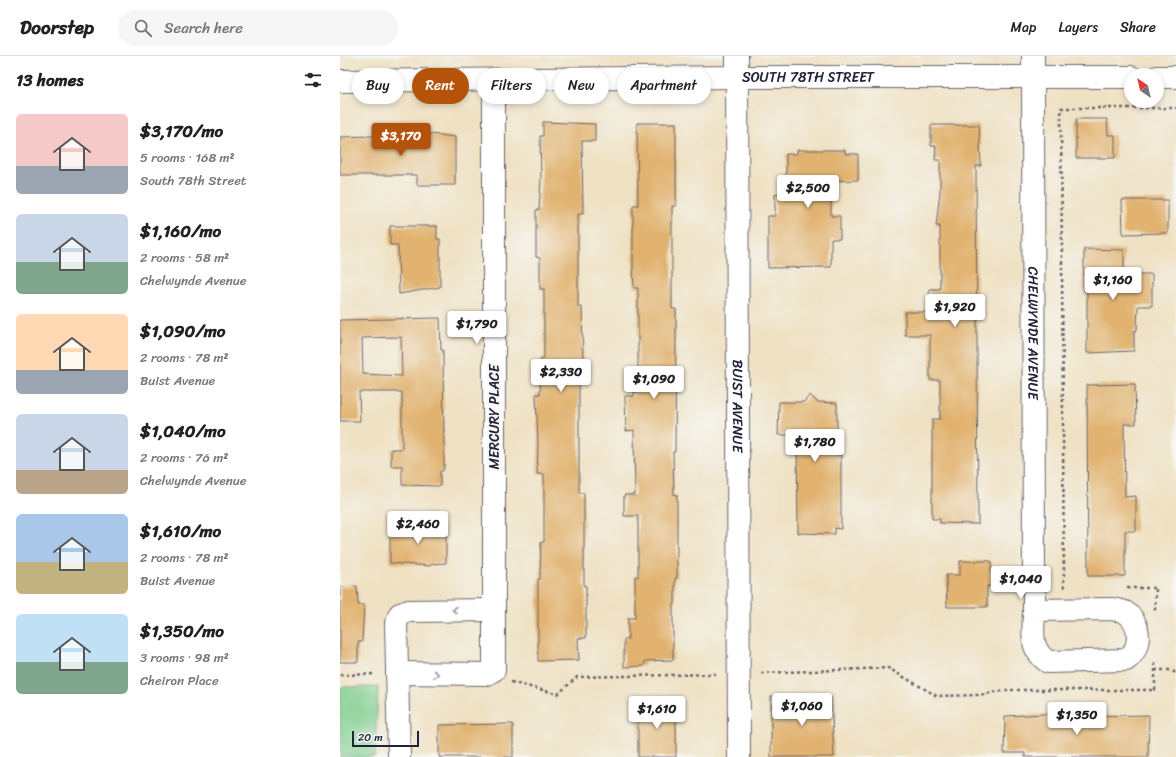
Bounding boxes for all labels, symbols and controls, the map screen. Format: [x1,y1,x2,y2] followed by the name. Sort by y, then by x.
[118,10,398,46] search box
[20,11,94,44] text: Doorstep
[164,15,243,41] text: Search here
[1011,15,1036,40] text: Map
[1058,15,1098,40] text: Layers
[1120,15,1156,40] text: Share
[132,17,154,39] icon: search
[16,65,83,95] text: 13 homes
[742,65,875,90] street label: SOUTH 78TH STREET
[352,68,404,104] chip: Buy
[412,68,469,104] chip: Rent
[477,68,546,104] chip: Filters
[554,68,609,104] chip: New
[617,68,711,104] chip: Apartment
[1124,68,1164,108] north arrow
[1124,68,1164,108] map controls
[302,69,324,91] icon: filters
[140,116,223,146] text: $3,170/mo
[368,123,434,157] pin: $3,170
[381,124,421,147] text: $3,170
[48,130,96,178] icon: home
[140,146,235,169] text: 5 rooms · 168 m²
[140,169,247,192] text: South 78th Street
[775,175,841,209] pin: $2,500
[786,176,830,199] text: $2,500
[140,216,221,246] text: $1,160/mo
[48,230,96,278] icon: home
[140,246,229,269] text: 2 rooms · 58 m²
[1021,266,1046,401] street label: CHELWYNDE AVENUE
[1080,267,1146,301] pin: $1,160
[1093,268,1133,291] text: $1,160
[140,269,246,292] text: Chelwynde Avenue
[922,294,988,328] pin: $1,920
[934,295,976,318] text: $1,920
[444,311,510,345] pin: $1,790
[456,312,498,335] text: $1,790
[140,316,225,346] text: $1,090/mo
[48,330,96,378] icon: home
[140,346,229,369] text: 2 rooms · 78 m²
[528,359,594,393] pin: $2,330
[540,360,582,383] text: $2,330
[725,360,751,454] street label: BUIST AVENUE
[482,363,507,470] street label: MERCURY PLACE
[621,366,687,400] pin: $1,090
[633,367,675,390] text: $1,090
[140,369,215,392] text: Buist Avenue
[140,416,226,446] text: $1,040/mo
[782,429,848,463] pin: $1,780
[48,430,96,478] icon: home
[794,430,836,453] text: $1,780
[140,446,228,469] text: 2 rooms · 76 m²
[140,469,246,492] text: Chelwynde Avenue
[385,511,451,545] pin: $2,460
[396,512,440,535] text: $2,460
[140,516,221,546] text: $1,610/mo
[48,530,96,578] icon: home
[140,546,229,569] text: 2 rooms · 78 m²
[988,566,1054,600] pin: $1,040
[1000,567,1042,590] text: $1,040
[140,569,215,592] text: Buist Avenue
[452,606,458,614] one-way arrow
[140,616,224,646] text: $1,350/mo
[48,630,96,678] icon: home
[140,646,229,669] text: 3 rooms · 98 m²
[140,669,219,692] text: Cheiron Place
[433,670,439,678] one-way arrow
[769,693,835,727] pin: $1,060
[781,694,823,717] text: $1,060
[624,696,690,730] pin: $1,610
[637,697,677,720] text: $1,610
[1044,702,1110,736] pin: $1,350
[1056,703,1098,726] text: $1,350
[358,728,383,747] text: 20 m
[352,729,419,748] scale bar

